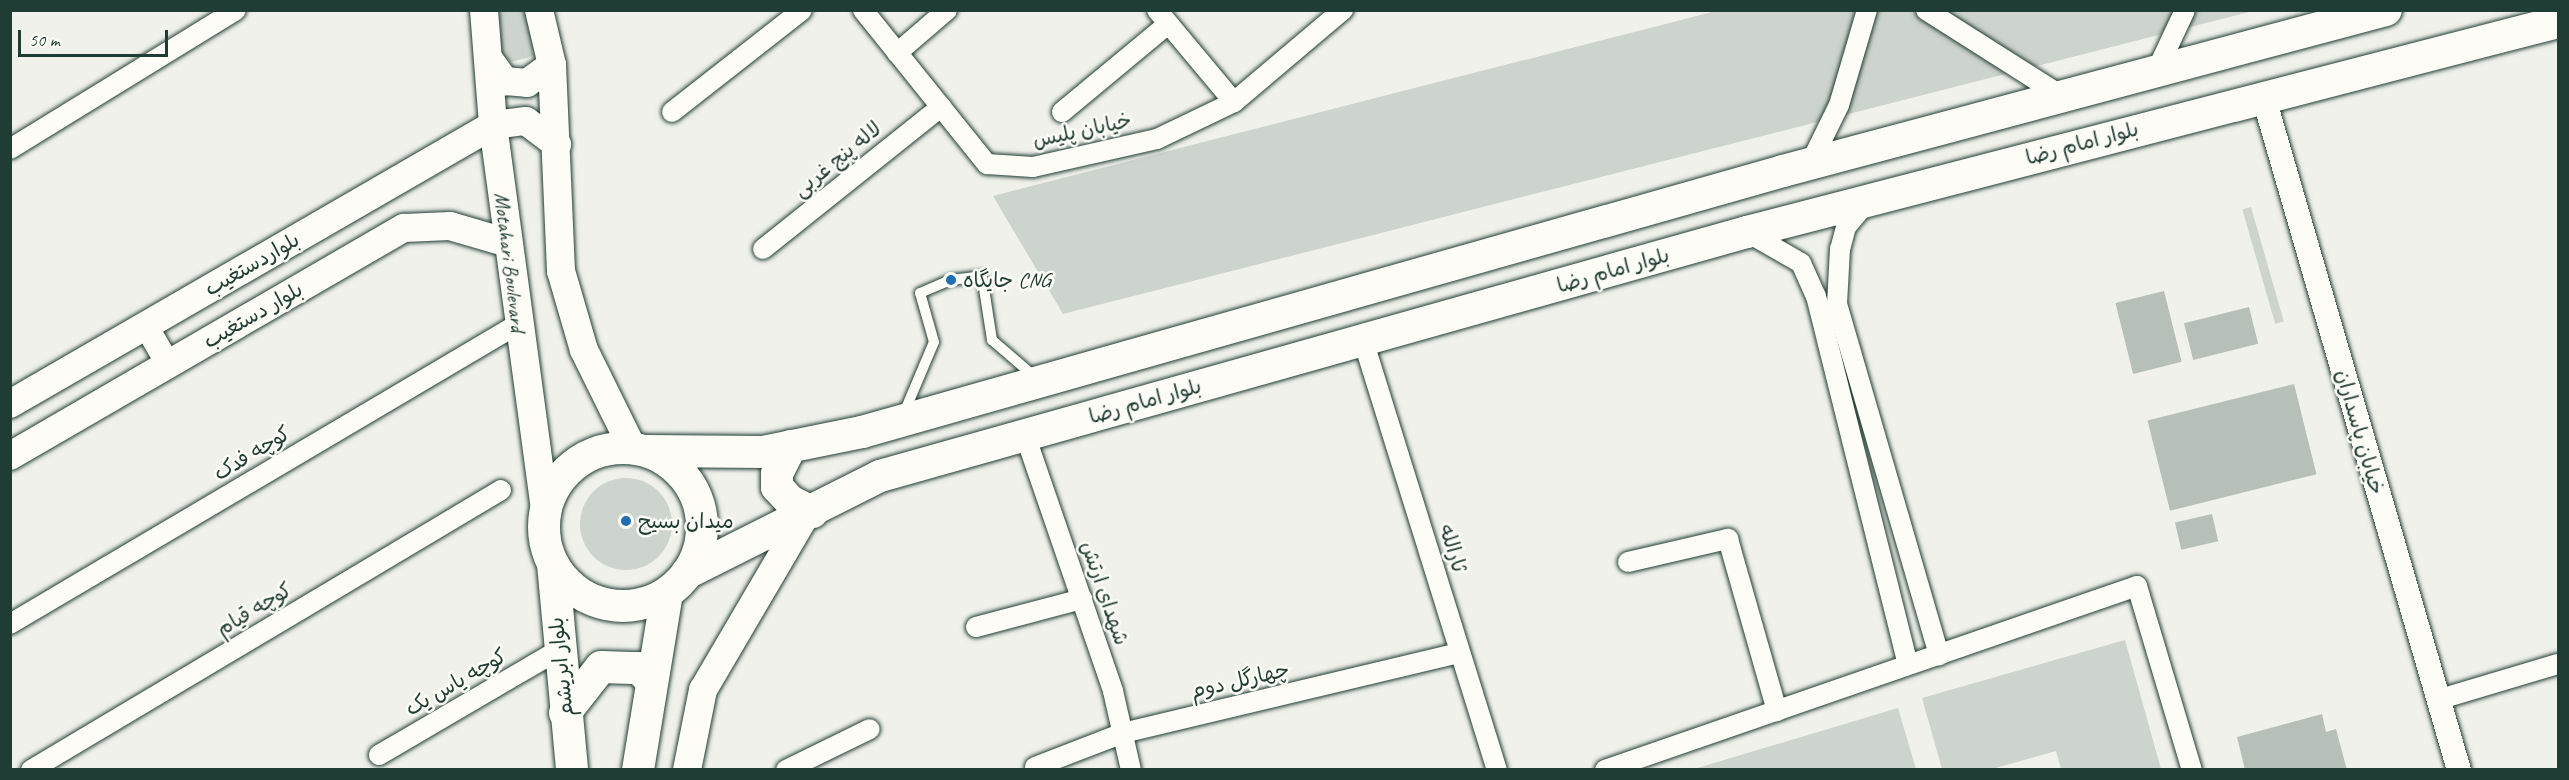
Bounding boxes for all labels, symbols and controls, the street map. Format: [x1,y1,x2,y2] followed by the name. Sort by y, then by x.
[21,18,171,56] scale bar
[29,29,60,51] text: 50 m
[1030,107,1134,153] street label: خیابان پلیس
[788,116,886,202] street label: لاله پنج غربی
[2023,116,2141,170] street label: بلوار امام رضا
[489,190,531,334] street label: Motahari Boulevard
[200,227,304,301] street label: بلواردستغیب
[1554,242,1672,298] street label: بلوار امام رضا
[963,267,1051,293] place label: جایگاه CNG
[944,273,958,287] marker: جایگاه CNG
[199,276,307,354] street label: بلوار دستغیب
[2330,367,2390,497] street label: خیابان پاسداران
[1086,373,1204,429] street label: بلوار امام رضا
[209,420,295,486] street label: کوچه فدک
[638,508,734,534] place label: میدان بسیح
[619,514,633,528] marker: میدان بسیح
[1434,521,1472,575] street label: ثارالله
[1075,538,1135,648] street label: شهدای ارتش
[212,577,296,641] street label: کوچه قیام
[543,616,579,718] street label: بلوار ابریشم
[401,643,511,721] street label: کوچه یاس یک
[1188,656,1292,704] street label: چهارگل دوم

